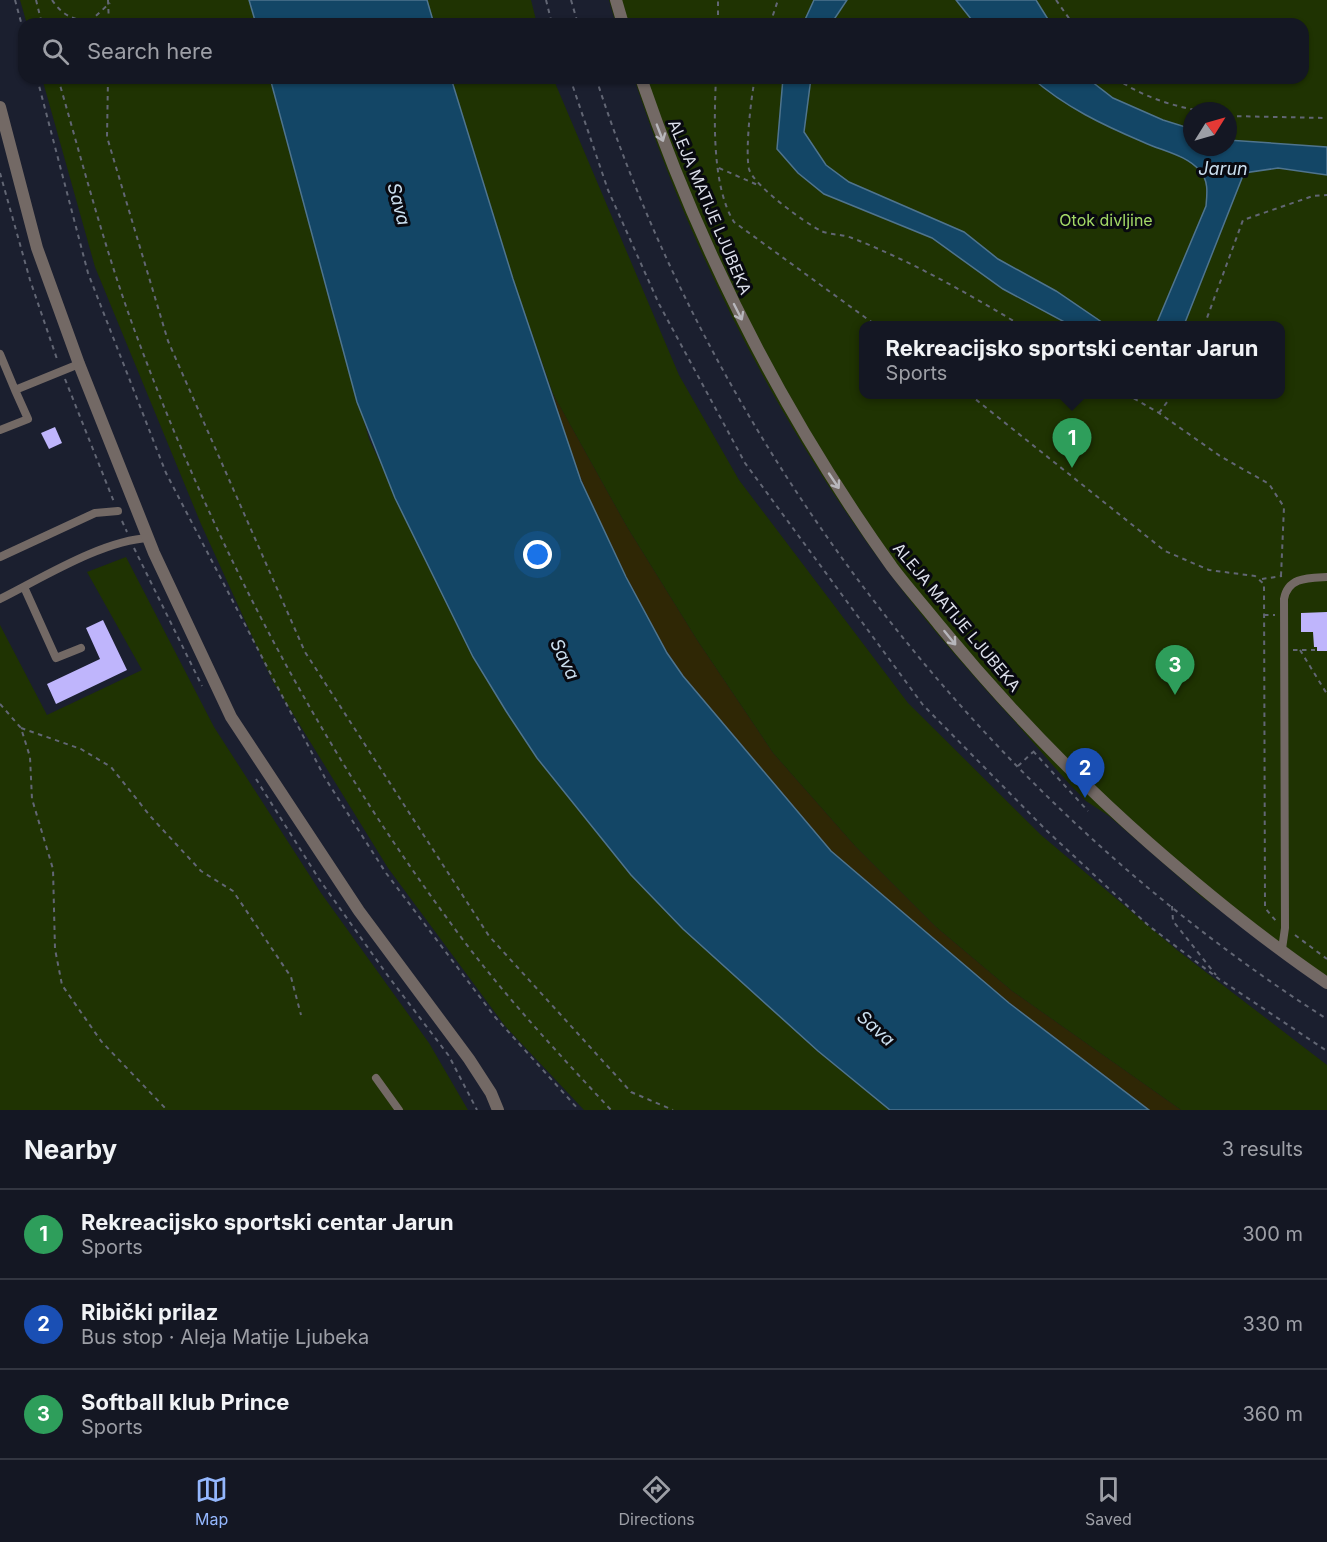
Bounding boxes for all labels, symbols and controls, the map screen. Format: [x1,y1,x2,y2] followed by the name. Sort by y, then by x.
[18,18,1309,84] search box
[39,35,72,68] icon: search
[87,38,213,64] text: Search here
[1183,102,1237,156] north arrow
[664,117,756,297] street label: ALEJA MATIJE LJUBEKA
[656,123,667,142] one-way arrow
[1198,158,1248,179] water label: Jarun
[383,180,415,228] water label: Sava
[1059,210,1153,230] park label: Otok divljine
[732,303,744,321] one-way arrow
[859,321,1285,399] popup
[886,335,1258,361] text: Rekreacijsko sportski centar Jarun
[886,361,947,385] text: Sports
[1052,418,1092,468] pin: 1
[828,473,841,490] one-way arrow
[889,539,1025,695] street label: ALEJA MATIJE LJUBEKA
[523,540,552,569] your location
[943,630,957,645] one-way arrow
[546,635,584,683] water label: Sava
[1156,646,1194,695] pin: 3
[1066,748,1104,798] pin: 2
[853,1006,899,1050] water label: Sava
[24,1134,117,1165] text: Nearby
[1222,1137,1303,1161] text: 3 results
[81,1209,454,1235] text: Rekreacijsko sportski centar Jarun
[39,1222,48,1246] text: 1
[1242,1222,1303,1246] text: 300 m
[81,1235,143,1259] text: Sports
[81,1299,218,1325] text: Ribički prilaz
[37,1312,50,1336] text: 2
[1243,1312,1303,1336] text: 330 m
[81,1325,369,1349] text: Bus stop · Aleja Matije Ljubeka
[81,1389,289,1415] text: Softball klub Prince
[37,1402,50,1426] text: 3
[1242,1402,1303,1426] text: 360 m
[81,1415,143,1439] text: Sports
[195,1473,228,1529] tab: Map
[619,1473,695,1529] tab: Directions
[1085,1473,1132,1529] tab: Saved

